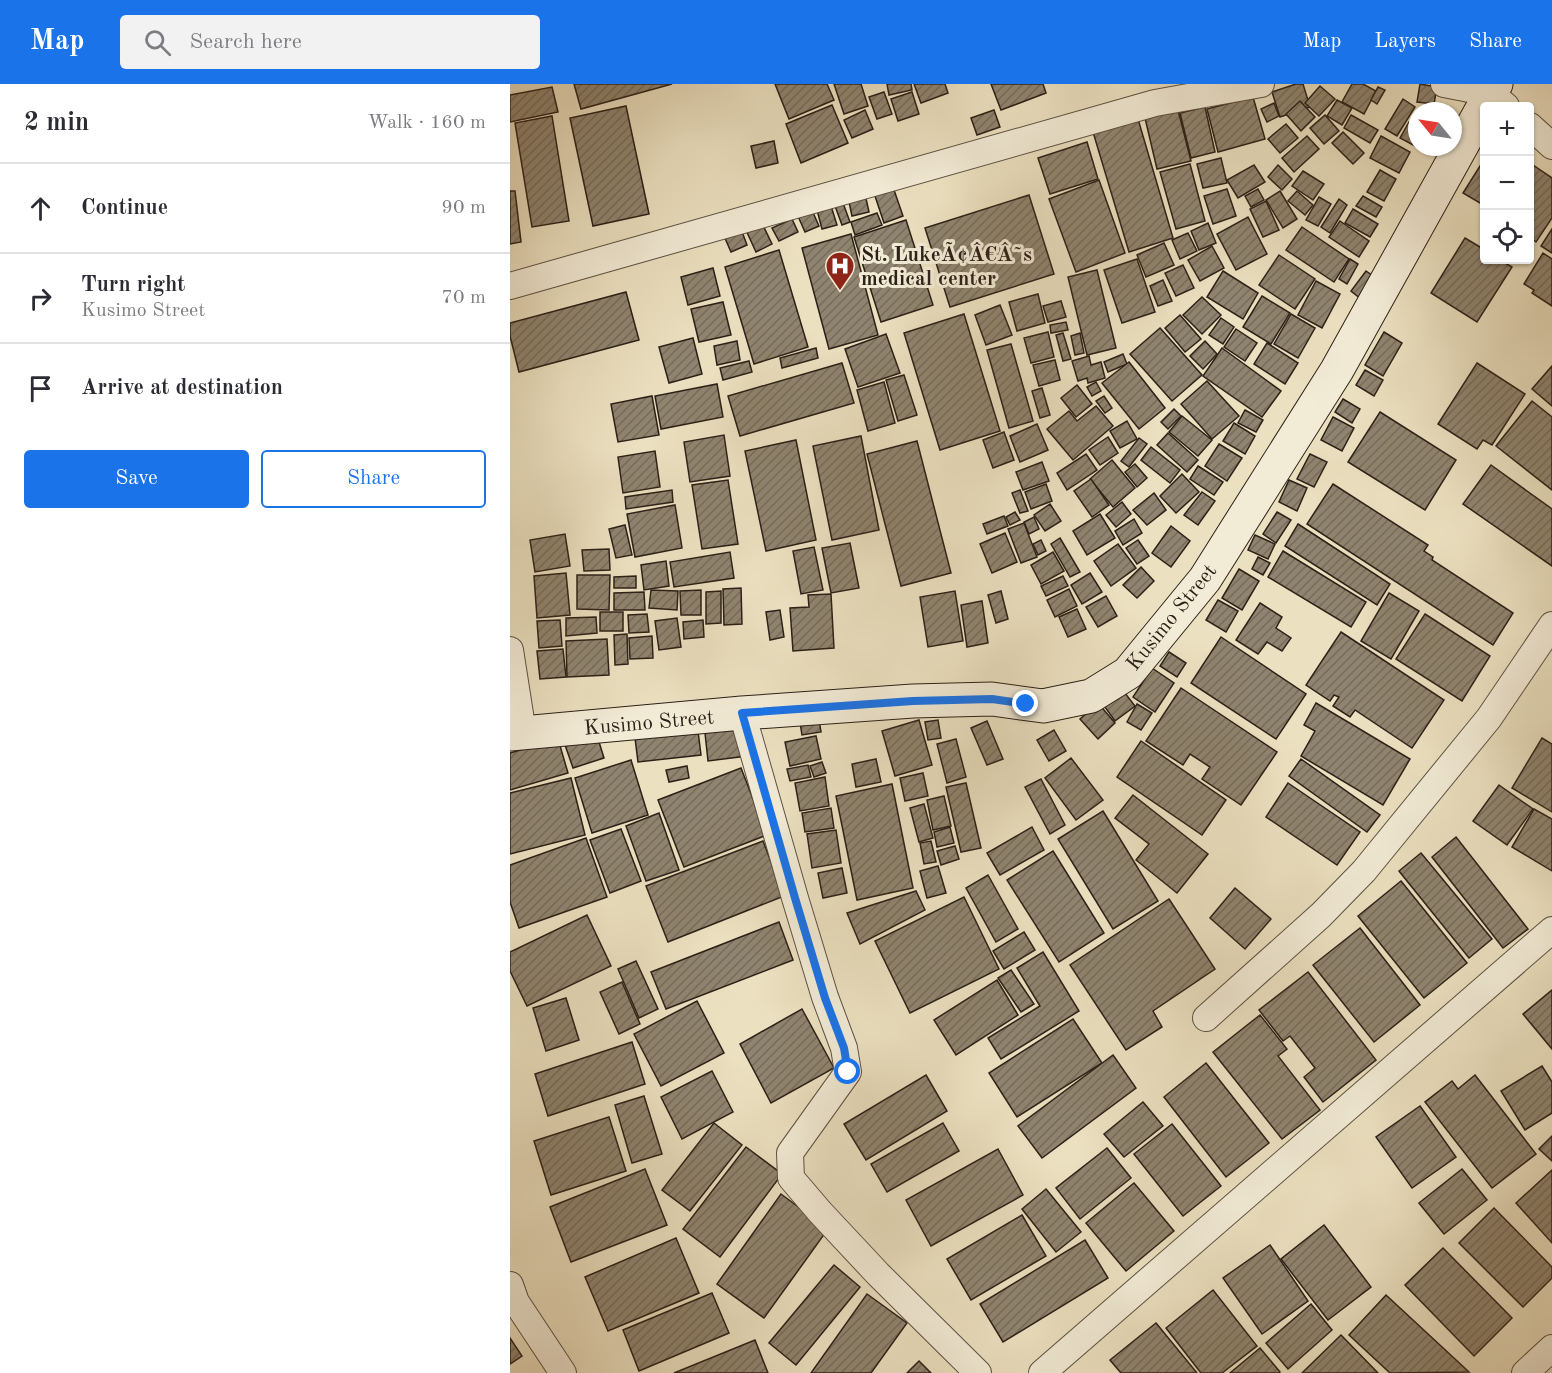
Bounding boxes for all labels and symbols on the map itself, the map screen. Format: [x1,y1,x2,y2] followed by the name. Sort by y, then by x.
[1408,102,1462,156] north arrow
[861,241,1032,290] place label: St. LukeÃ¢Â€Â˜s medical center
[824,250,856,292] hospital icon: St. LukeÃ¢Â€Â˜s medical center
[1123,561,1221,675] street label: Kusimo Street
[1012,690,1038,716] route end
[583,707,715,740] street label: Kusimo Street
[834,1058,860,1084] route start

